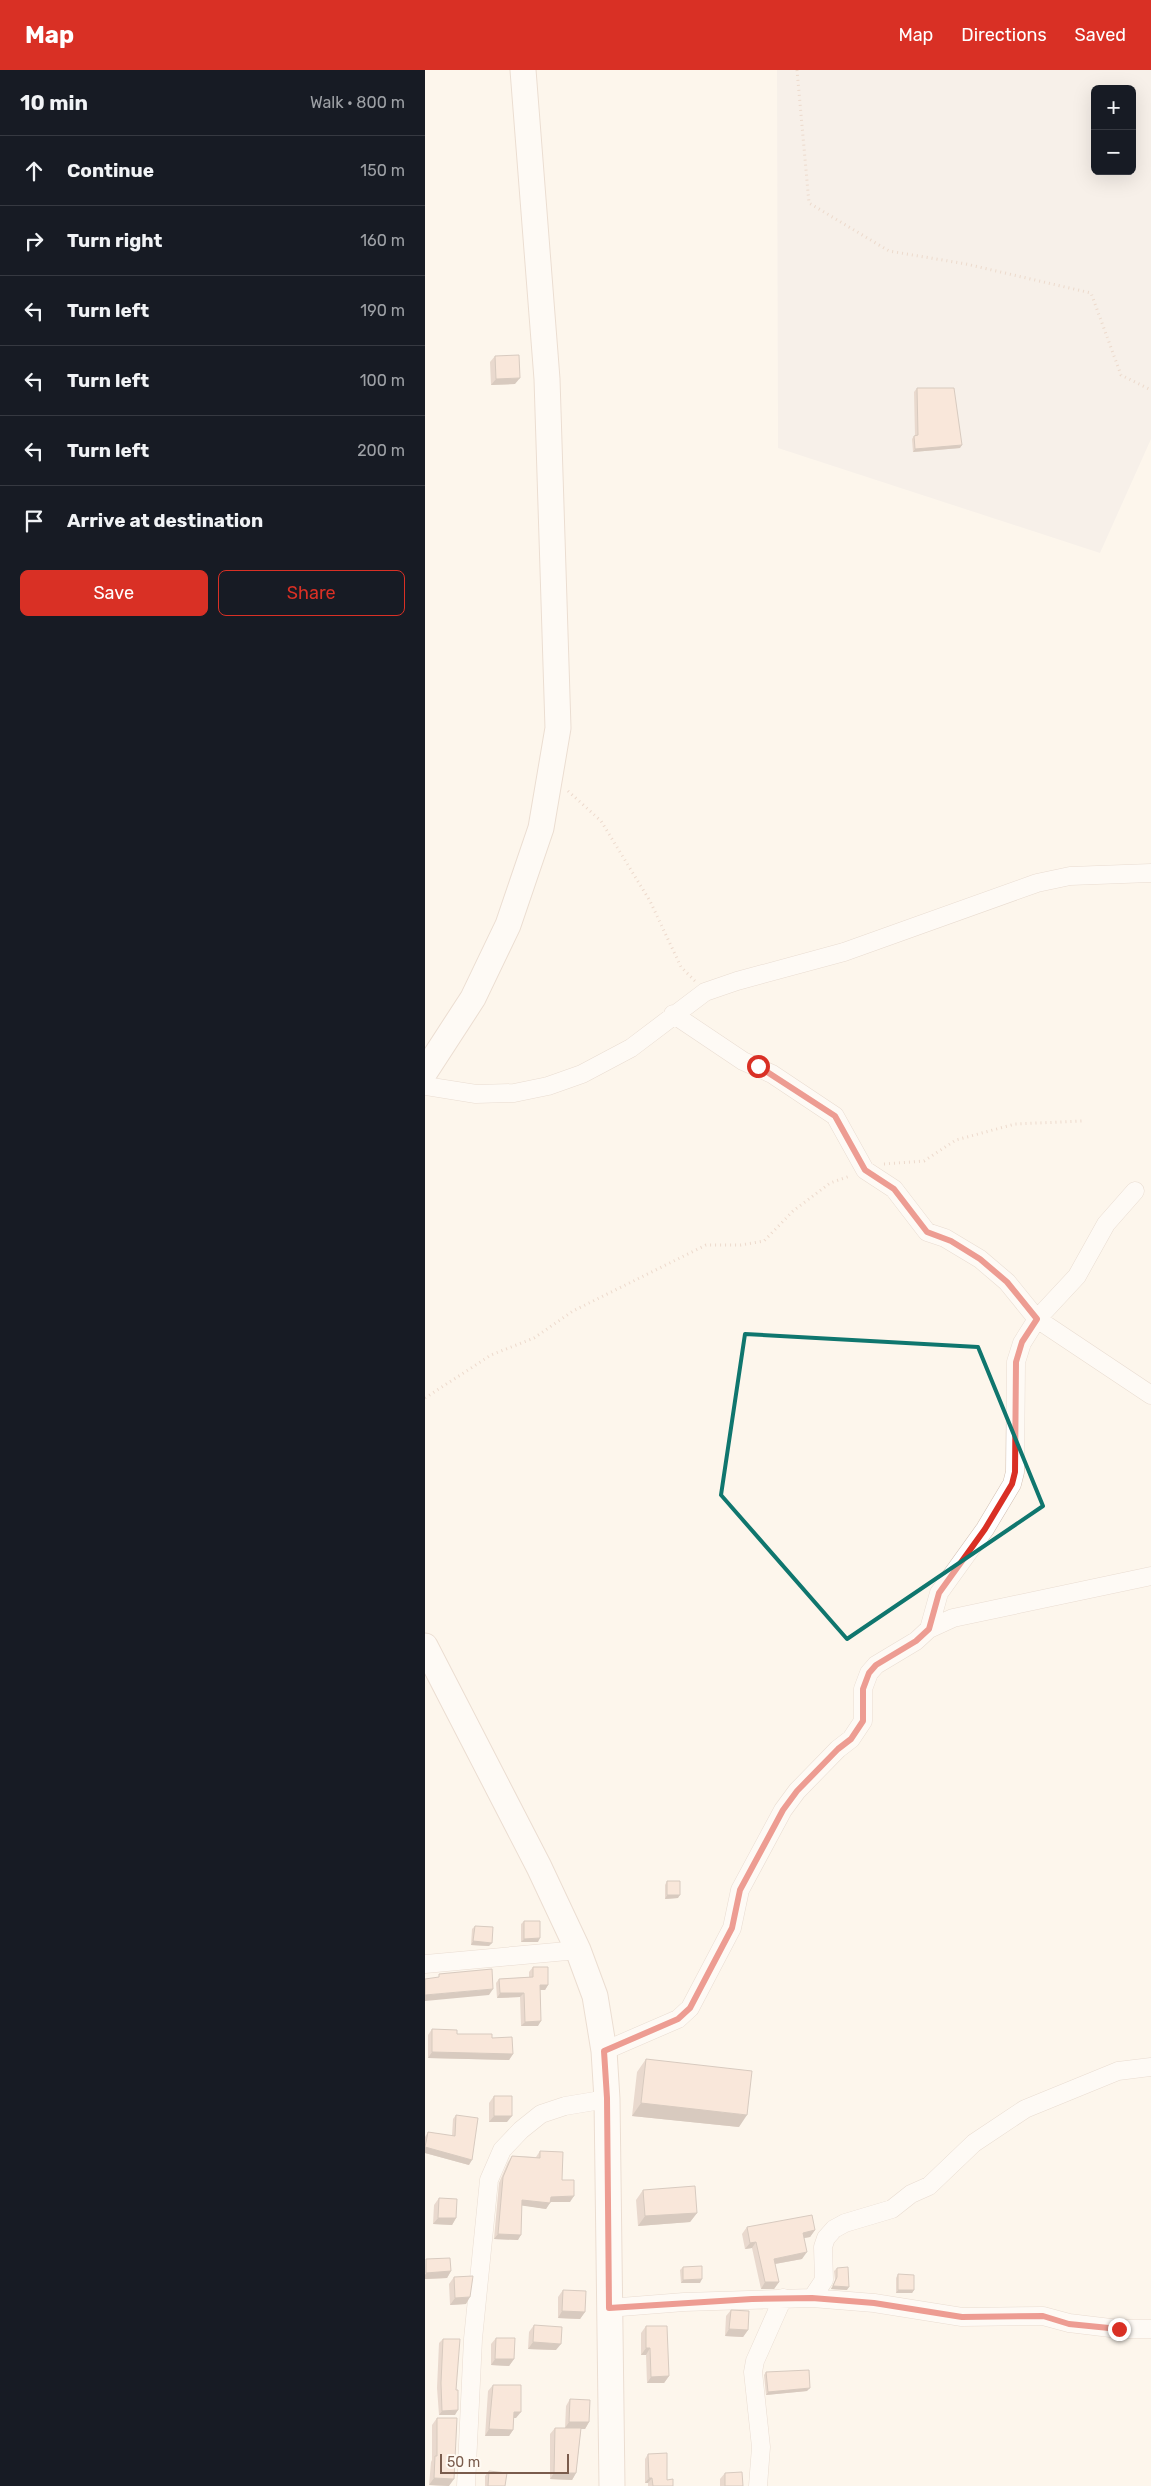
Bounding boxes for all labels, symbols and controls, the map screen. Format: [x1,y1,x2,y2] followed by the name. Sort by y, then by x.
[25,21,74,49] text: Map
[898,24,933,46] text: Map
[961,24,1047,46] text: Directions
[1075,24,1126,46] text: Saved
[1091,85,1136,175] map controls
[1091,85,1136,130] button: +
[20,90,88,115] text: 10 min
[310,93,405,112] text: Walk · 800 m
[1091,130,1136,175] button: −
[20,157,48,185] icon: ahead
[67,159,154,182] text: Continue
[360,161,405,180] text: 150 m
[20,227,48,255] icon: right
[67,229,162,252] text: Turn right
[360,231,405,250] text: 160 m
[20,297,48,325] icon: left
[67,299,149,322] text: Turn left
[360,301,405,320] text: 190 m
[20,367,48,395] icon: left
[67,369,149,392] text: Turn left
[360,371,405,390] text: 100 m
[20,437,48,465] icon: left
[67,439,149,462] text: Turn left
[357,441,405,460] text: 200 m
[20,507,48,535] icon: arrive
[67,509,263,532] text: Arrive at destination
[20,570,208,616] button: Save
[218,570,405,616] button: Share
[747,1055,770,1078] route start
[1108,2318,1131,2341] route end
[440,2451,569,2474] scale bar
[447,2454,480,2471] text: 50 m

